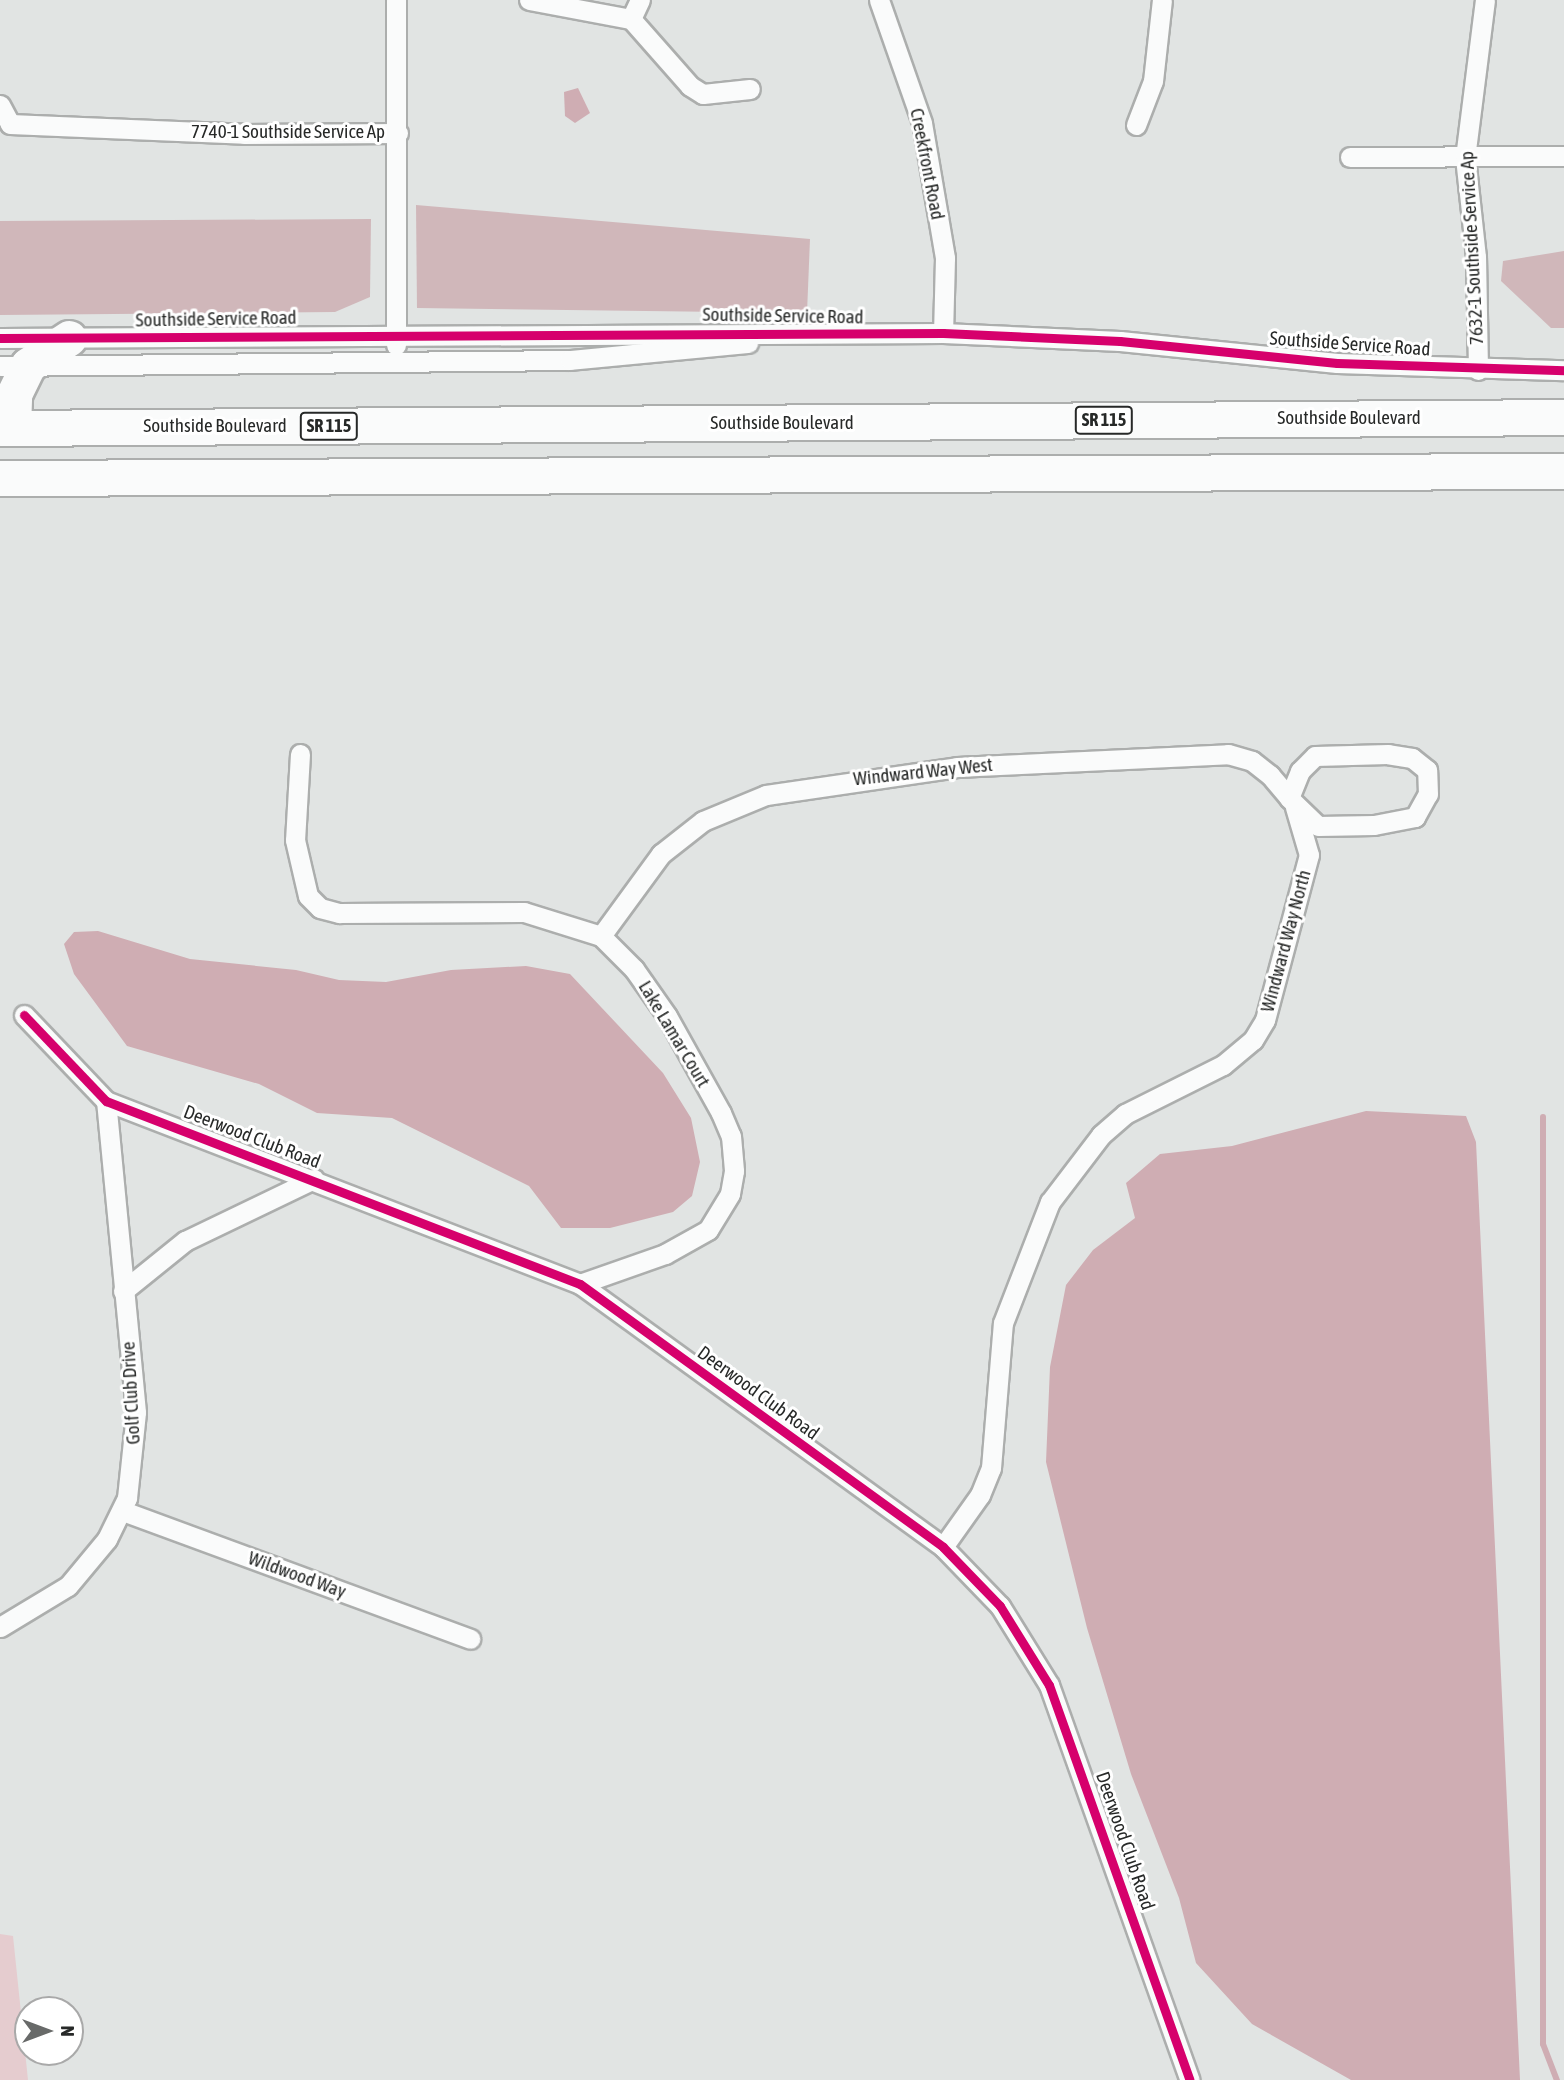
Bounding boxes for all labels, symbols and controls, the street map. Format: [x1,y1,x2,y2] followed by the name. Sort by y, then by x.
[905,106,949,222] street label: Creekfront Road
[191,121,385,143] street label: 7740-1 Southside Service Ap
[1456,150,1488,346] street label: 7632-1 Southside Service Ap
[702,303,864,329] street label: Southside Service Road
[135,306,297,332] street label: Southside Service Road
[1269,327,1431,361] street label: Southside Service Road
[1074,406,1134,434] road number: SR 115
[1277,407,1421,429] street label: Southside Boulevard
[299,412,359,440] road number: SR 115
[710,412,854,434] street label: Southside Boulevard
[143,415,287,437] street label: Southside Boulevard
[852,753,994,791] street label: Windward Way West
[1256,867,1316,1015] street label: Windward Way North
[633,977,715,1091] street label: Lake Lamar Court
[180,1100,324,1174] street label: Deerwood Club Road
[117,1341,145,1445] street label: Golf Club Drive
[693,1341,823,1445] street label: Deerwood Club Road
[245,1547,349,1603] street label: Wildwood Way
[1091,1769,1159,1913] street label: Deerwood Club Road
[14,1996,84,2066] north arrow
[57,2025,79,2037] text: N

